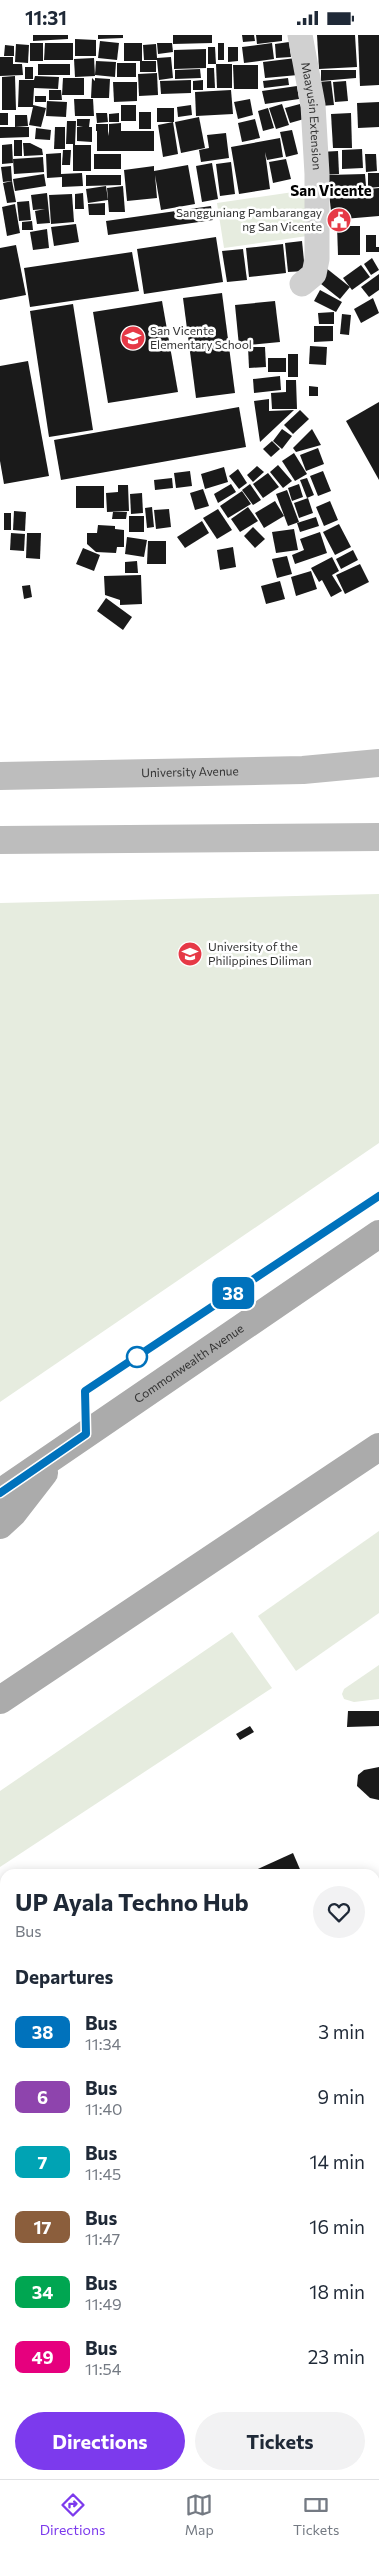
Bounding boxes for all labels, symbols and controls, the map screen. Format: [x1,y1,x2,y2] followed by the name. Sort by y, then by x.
[25,6,67,29] text: 11:31
[299,61,325,170] street label: Maayusin Extension
[290,181,372,199] district label: San Vicente
[176,205,322,233] place label: Sangguniang Pambarangay ng San Vicente
[326,207,352,233] public building icon: Sangguniang Pambarangay ng San Vicente
[150,323,252,351] place label: San Vicente Elementary School
[120,325,146,351] school or university icon: San Vicente Elementary School
[141,763,239,779] street label: University Avenue
[208,939,312,967] place label: University of the Philippines Diliman
[177,941,203,967] school or university icon: University of the Philippines Diliman
[210,1277,256,1309] line badge: 38
[222,1282,244,1304] text: 38
[131,1321,246,1405] street label: Commonwealth Avenue
[126,1346,148,1368] unlabelled marker
[313,1886,365,1938] button: heart
[15,1887,249,1916] text: UP Ayala Techno Hub
[15,1921,42,1940] text: Bus
[15,1965,113,1988] text: Departures
[85,2011,117,2034] text: Bus
[318,2020,365,2043] text: 3 min
[32,2021,53,2043] text: 38
[85,2034,121,2053] text: 11:34
[85,2076,117,2099] text: Bus
[317,2085,365,2108] text: 9 min
[37,2086,48,2108] text: 6
[85,2099,123,2118] text: 11:40
[85,2141,117,2164] text: Bus
[309,2150,365,2173] text: 14 min
[38,2151,47,2173] text: 7
[85,2164,121,2183] text: 11:45
[85,2206,117,2229] text: Bus
[309,2215,365,2238] text: 16 min
[33,2216,52,2238] text: 17
[85,2229,120,2248] text: 11:47
[85,2271,117,2294] text: Bus
[309,2280,365,2303] text: 18 min
[32,2281,53,2303] text: 34
[85,2294,122,2313] text: 11:49
[85,2336,117,2359] text: Bus
[308,2345,365,2368] text: 23 min
[31,2346,54,2368] text: 49
[85,2359,121,2378] text: 11:54
[15,2412,185,2470] button: Directions
[195,2412,365,2470] button: Tickets
[40,2491,105,2538] tab: Directions
[185,2491,214,2538] tab: Map
[293,2491,339,2538] tab: Tickets

